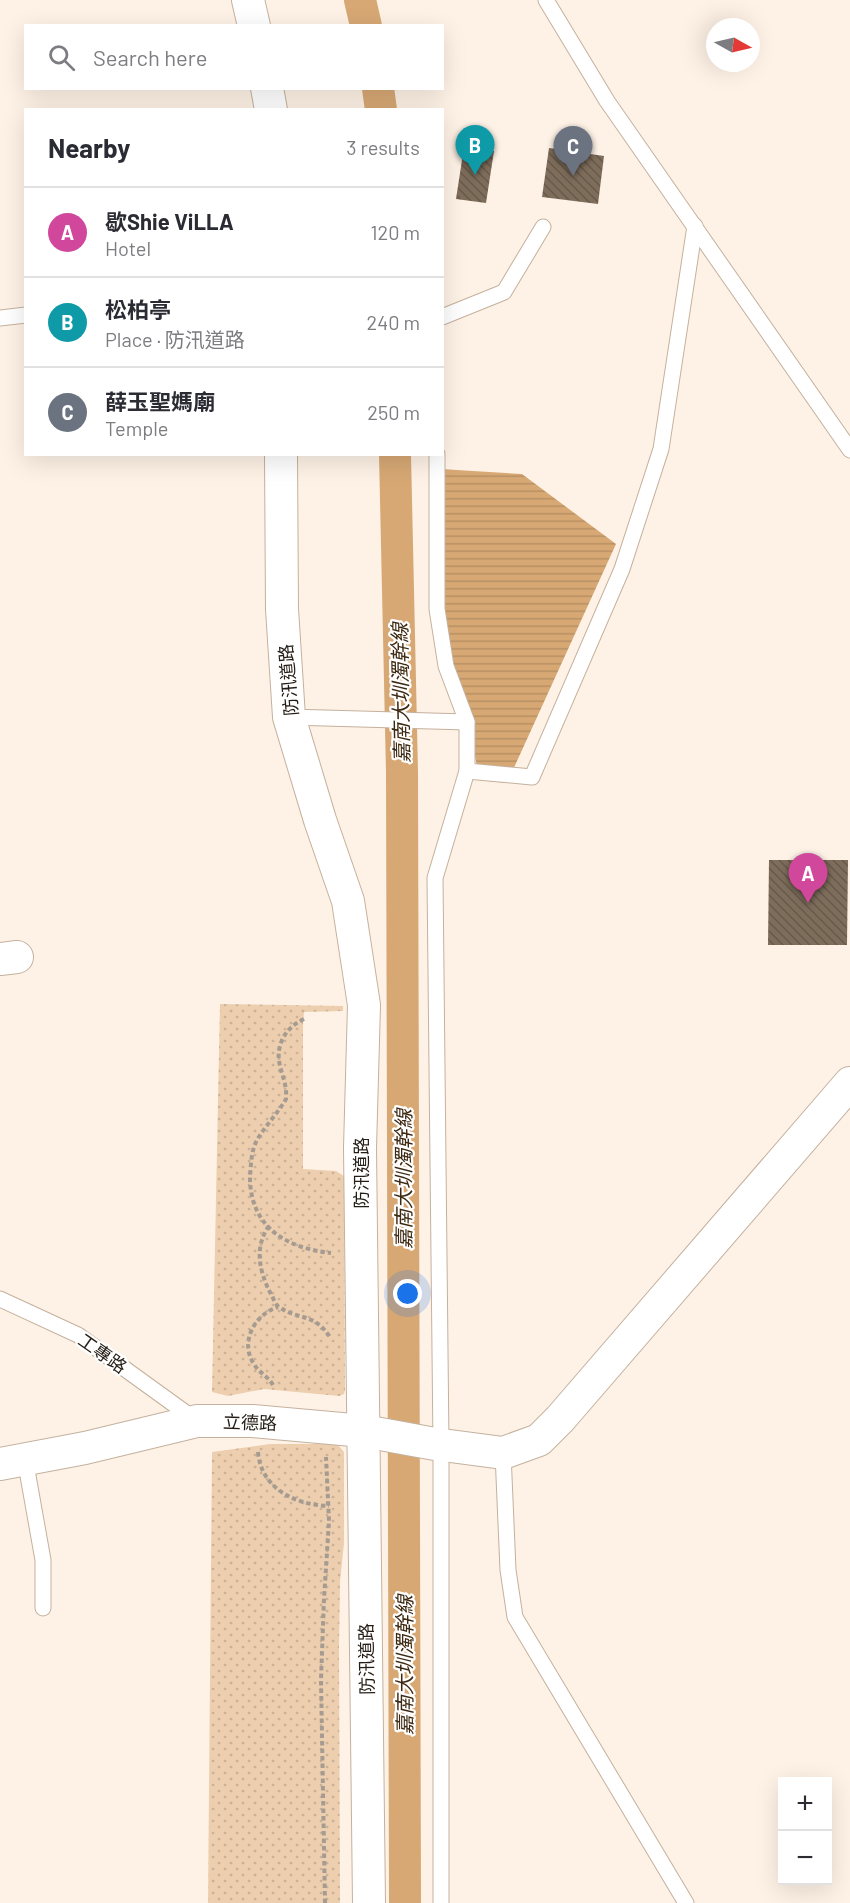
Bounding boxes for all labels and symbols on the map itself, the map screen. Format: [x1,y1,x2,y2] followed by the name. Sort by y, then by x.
[706,18,760,72] north arrow
[456,126,494,175] pin: B
[554,126,592,176] pin: C
[387,621,413,763] water label: 嘉南大圳濁幹線
[274,643,302,717] street label: 防汛道路
[788,854,828,903] pin: A
[391,1107,415,1249] water label: 嘉南大圳濁幹線
[350,1137,372,1209] street label: 防汛道路
[393,1279,422,1308] your location
[75,1329,131,1377] street label: 工專路
[223,1410,277,1434] street label: 立德路
[392,1593,416,1735] water label: 嘉南大圳濁幹線
[354,1623,378,1695] street label: 防汛道路

